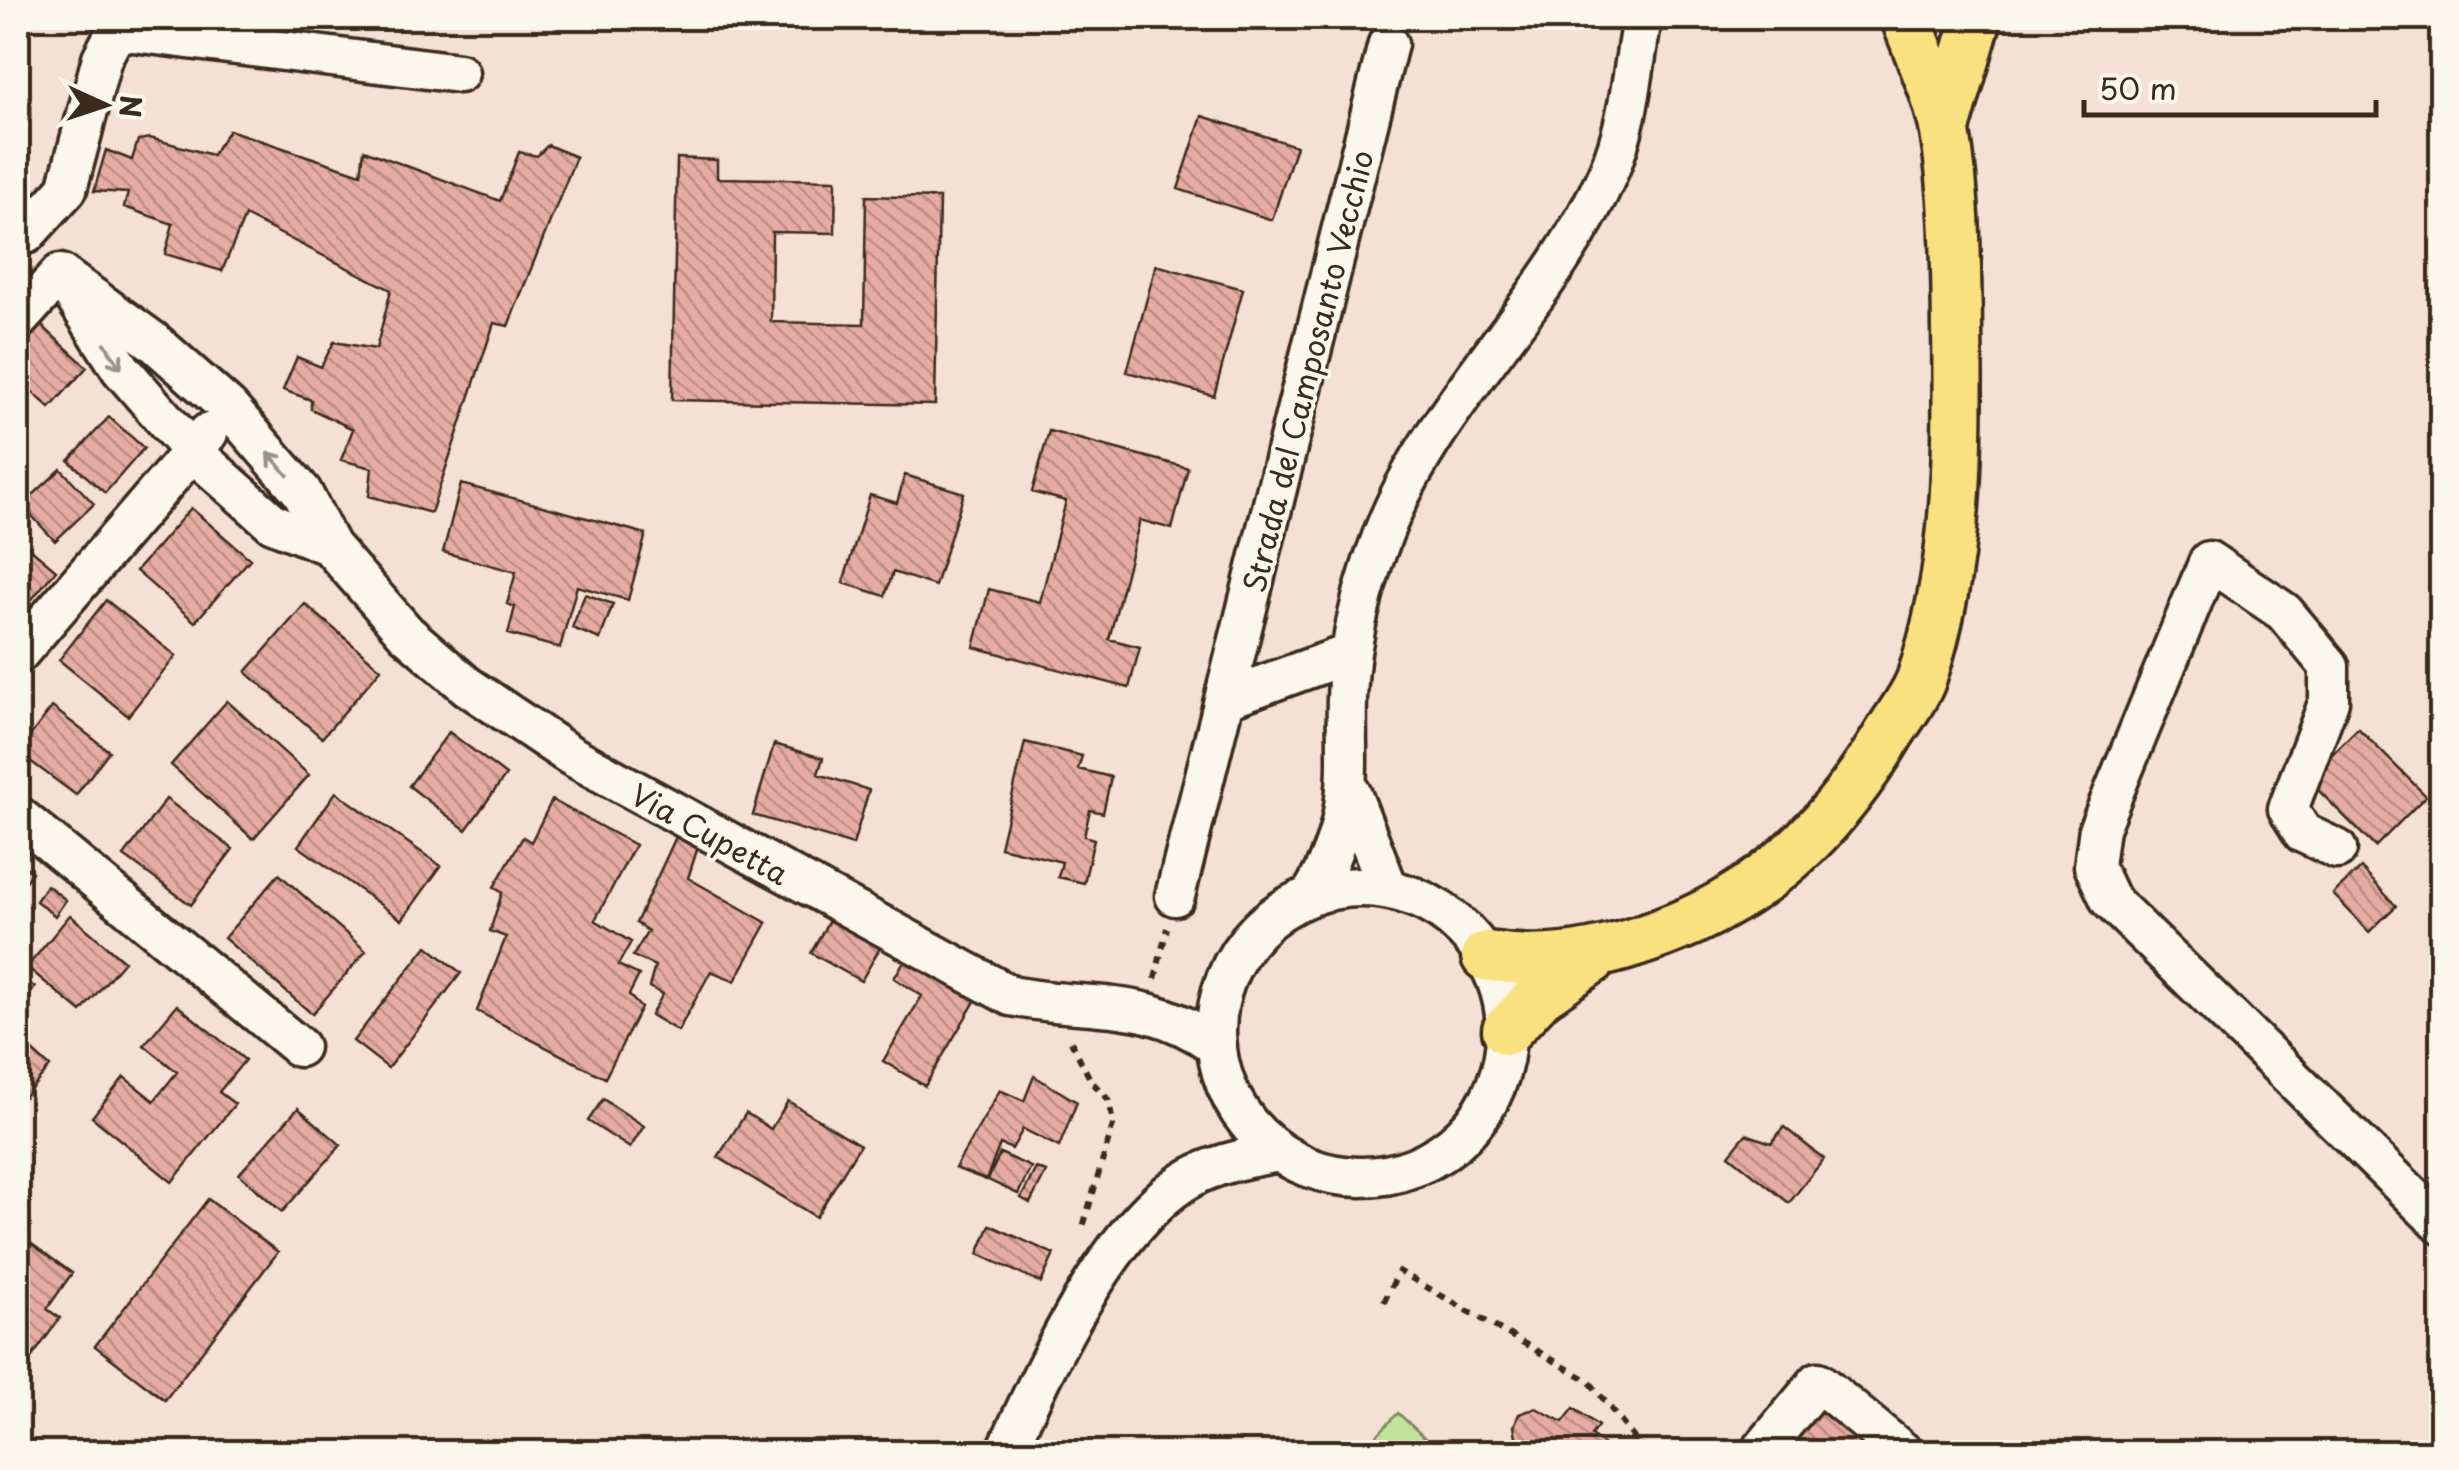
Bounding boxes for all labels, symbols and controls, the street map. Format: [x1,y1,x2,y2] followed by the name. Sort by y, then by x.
[55,55,155,155] north arrow
[2084,55,2376,117] scale bar
[2099,65,2177,110] text: 50 m
[109,94,154,119] text: N
[1230,145,1384,597] street label: Strada del Camposanto Vecchio
[102,341,123,370] one-way arrow
[268,452,290,478] one-way arrow
[623,771,797,895] street label: Via Cupetta

